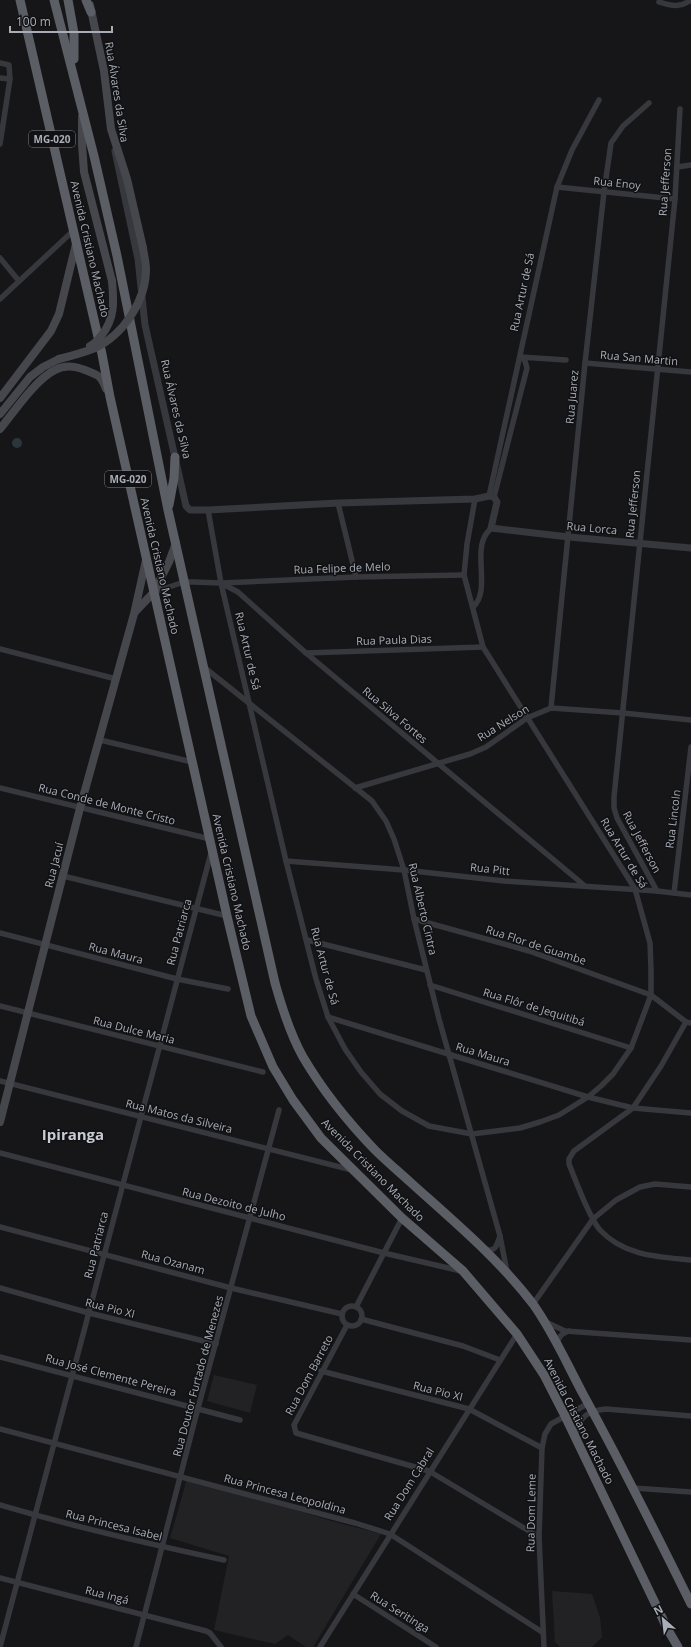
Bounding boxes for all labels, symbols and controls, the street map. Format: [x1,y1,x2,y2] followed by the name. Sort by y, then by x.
[10,8,112,34] scale bar
[16,13,51,30] text: 100 m
[102,41,133,143] street label: Rua Álvares da Silva
[29,131,75,147] road number: MG-020
[655,147,674,217] street label: Rua Jefferson
[593,173,642,192] street label: Rua Enoy
[67,179,114,319] street label: Avenida Cristiano Machado
[506,251,537,333] street label: Rua Artur de Sá
[599,347,679,368] street label: Rua San Martin
[158,358,195,460] street label: Rua Álvares da Silva
[562,369,581,425] street label: Rua Juarez
[621,469,644,539] street label: Rua Jefferson
[105,471,151,487] road number: MG-020
[137,496,184,636] street label: Avenida Cristiano Machado
[566,518,618,537] street label: Rua Lorca
[293,558,391,577] street label: Rua Felipe de Melo
[232,610,265,691] street label: Rua Artur de Sá
[356,631,432,648] street label: Rua Paula Dias
[360,683,431,746] street label: Rua Silva Fortes
[474,701,531,744] street label: Rua Nelson
[37,779,177,828] street label: Rua Conde de Monte Cristo
[661,789,684,849] street label: Rua Lincoln
[620,808,665,875] street label: Rua Jefferson
[209,812,256,952] street label: Avenida Cristiano Machado
[597,815,651,891] street label: Rua Artur de Sá
[41,840,66,889] street label: Rua Jacuí
[470,859,511,878] street label: Rua Pitt
[406,861,441,956] street label: Rua Alberto Cintra
[162,897,195,967] street label: Rua Patriarca
[484,921,588,968] street label: Rua Flor de Guambe
[308,925,343,1006] street label: Rua Artur de Sá
[87,938,145,967] street label: Rua Maura
[481,984,587,1029] street label: Rua Flôr de Jequitibá
[92,1012,177,1047] street label: Rua Dulce Maria
[454,1038,512,1069] street label: Rua Maura
[124,1095,234,1136] street label: Rua Matos da Silveira
[319,1115,428,1225] street label: Avenida Cristiano Machado
[42,1124,104,1144] district label: Ipiranga
[181,1183,288,1224] street label: Rua Dezoito de Julho
[80,1210,111,1280] street label: Rua Patriarca
[140,1246,207,1277] street label: Rua Ozanam
[84,1294,137,1321] street label: Rua Pio XI
[169,1294,226,1458] street label: Rua Doutor Furtado de Menezes
[281,1332,336,1418] street label: Rua Dom Barreto
[44,1350,178,1399] street label: Rua José Clemente Pereira
[541,1355,618,1487] street label: Avenida Cristiano Machado
[412,1377,465,1404] street label: Rua Pio XI
[380,1444,437,1523] street label: Rua Dom Cabral
[222,1470,348,1517] street label: Rua Princesa Leopoldina
[522,1474,539,1552] street label: Rua Dom Leme
[64,1505,164,1544] street label: Rua Princesa Isabel
[84,1582,130,1607] street label: Rua Ingá
[368,1587,433,1636] street label: Rua Seritinga
[643,1599,683,1639] north arrow
[651,1601,666,1618] text: N

